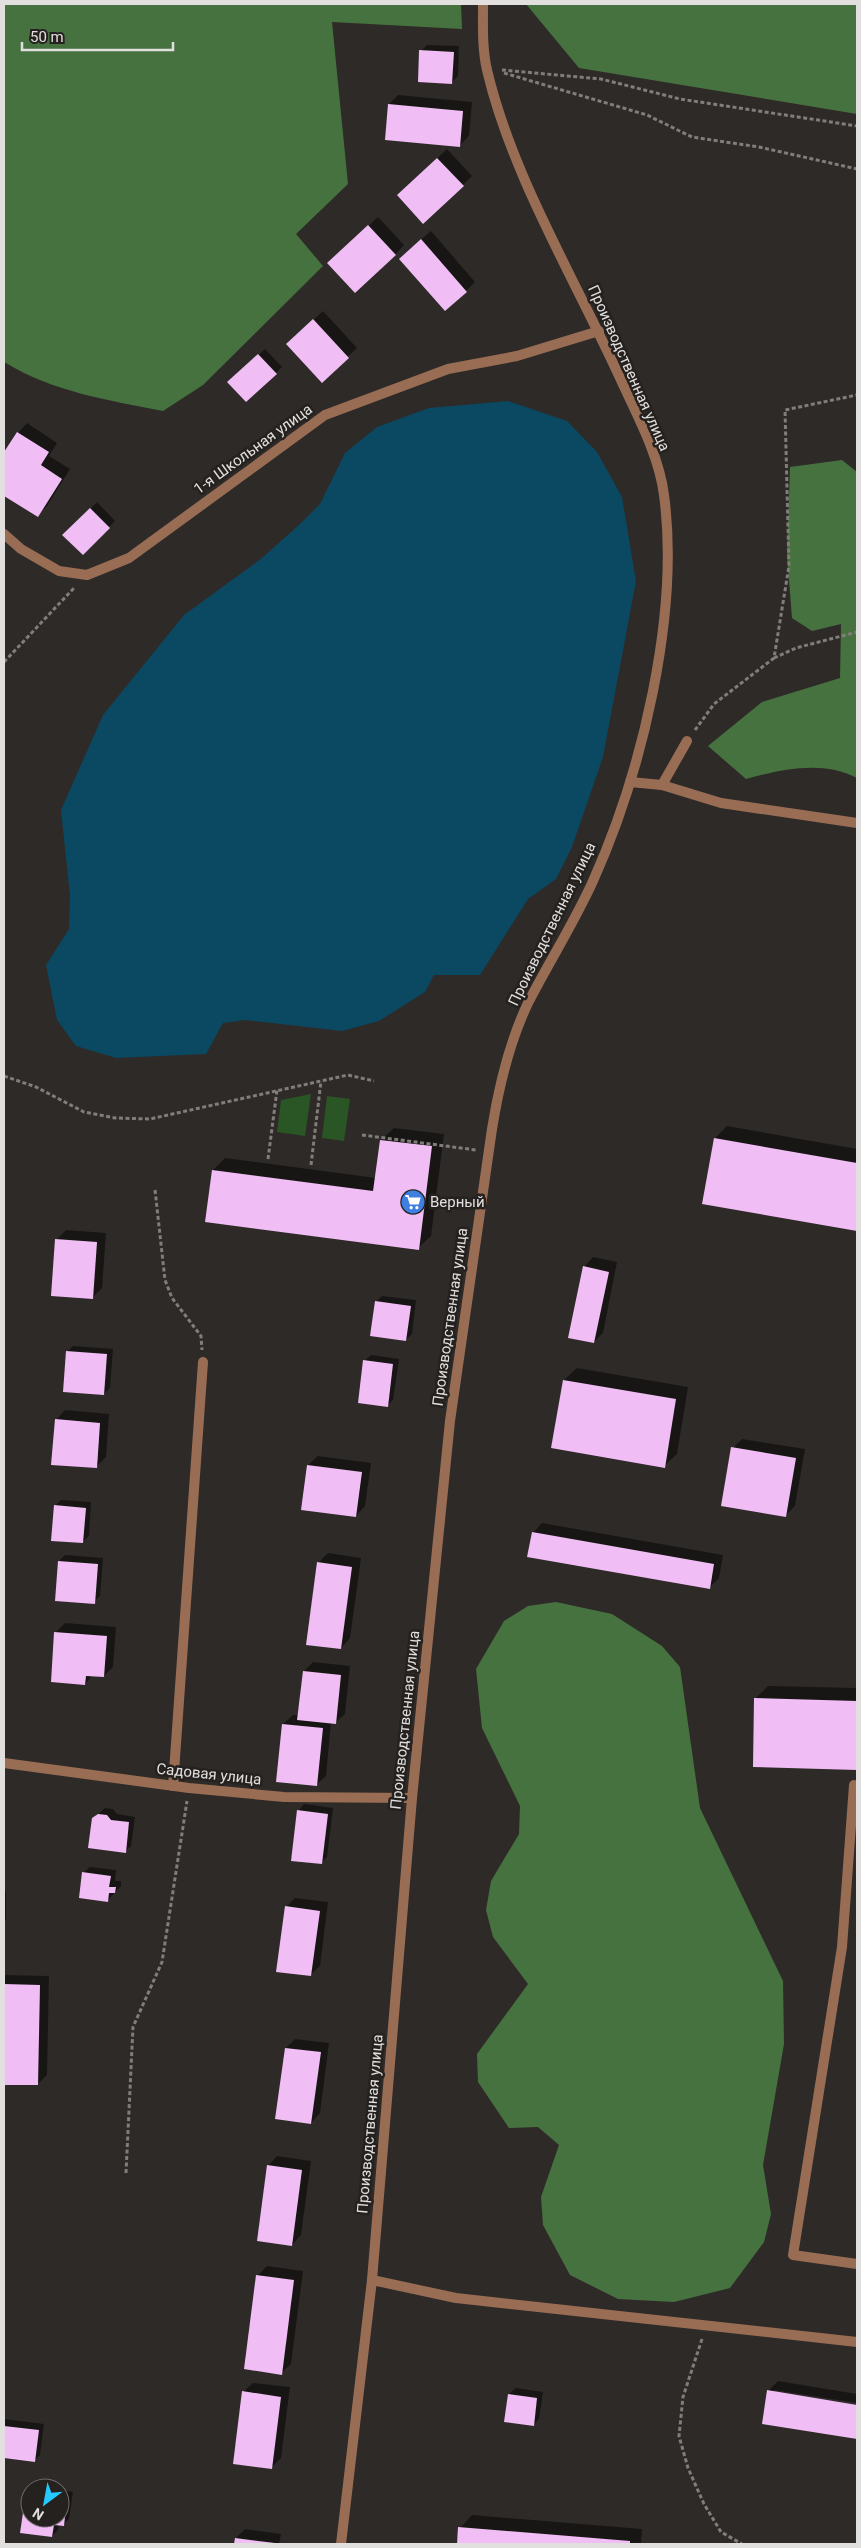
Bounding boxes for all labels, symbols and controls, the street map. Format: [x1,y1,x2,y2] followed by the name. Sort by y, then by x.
[22,20,174,52] scale bar
[30,28,64,46] text: 50 m
[584,282,674,454] street label: Производственная улица
[190,400,316,498] street label: 1-я Школьная улица
[505,839,599,1009] street label: Производственная улица
[400,1189,426,1215] supermarket icon: Верный
[430,1193,485,1211] place label: Верный
[429,1227,471,1407] street label: Производственная улица
[387,1630,423,1810] street label: Производственная улица
[156,1760,262,1788] street label: Садовая улица
[353,2034,387,2214] street label: Производственная улица
[20,2478,70,2528] north arrow
[30,2505,47,2523] text: N

